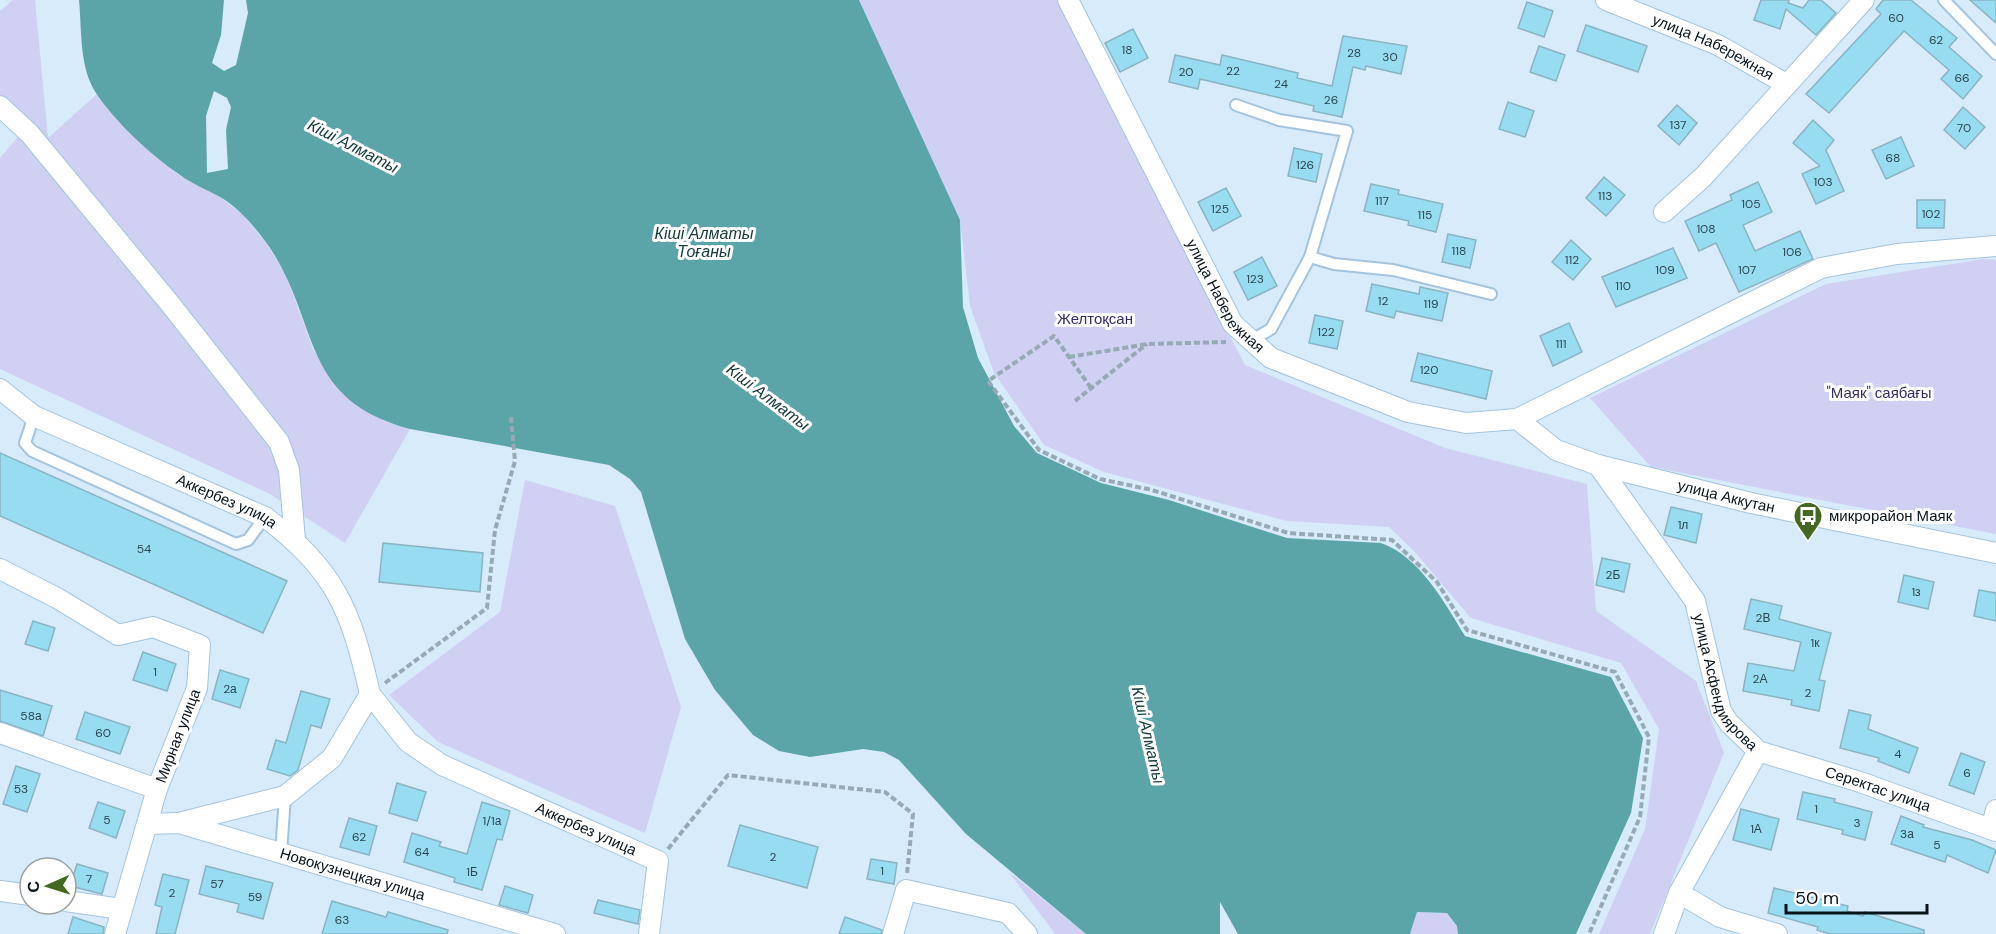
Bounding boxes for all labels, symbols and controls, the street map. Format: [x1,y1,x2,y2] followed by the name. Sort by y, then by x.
[1649,10,1777,85] street label: улица Набережная
[1888,10,1904,26] house number: 60
[1929,32,1943,48] house number: 62
[1121,42,1133,58] house number: 18
[1347,45,1361,61] house number: 28
[1382,49,1398,65] house number: 30
[1226,63,1240,79] house number: 22
[1178,64,1194,80] house number: 20
[1954,70,1970,86] house number: 66
[1274,76,1288,92] house number: 24
[1324,92,1338,108] house number: 26
[304,114,402,178] water label: Кіші Алматы
[1669,117,1687,133] house number: 137
[1957,120,1971,136] house number: 70
[1886,150,1900,166] house number: 68
[1296,157,1314,173] house number: 126
[1813,174,1833,190] house number: 103
[1598,188,1612,204] house number: 113
[1375,193,1389,209] house number: 117
[1741,196,1761,212] house number: 105
[1211,201,1229,217] house number: 125
[1922,206,1940,222] house number: 102
[1418,207,1432,223] house number: 115
[1696,221,1716,237] house number: 108
[655,223,754,262] water label: Кіші Алматы Тоғаны
[1181,236,1269,357] street label: улица Набережная
[1452,243,1466,259] house number: 118
[1782,244,1802,260] house number: 106
[1565,252,1579,268] house number: 112
[1655,262,1675,278] house number: 109
[1738,262,1756,278] house number: 107
[1246,271,1264,287] house number: 123
[1615,278,1631,294] house number: 110
[1378,293,1388,309] house number: 12
[1423,296,1439,312] house number: 119
[1057,309,1133,329] park label: Желтоқсан
[1317,324,1335,340] house number: 122
[1555,336,1567,352] house number: 111
[722,359,814,435] water label: Кіші Алматы
[1420,362,1438,378] house number: 120
[1826,383,1932,403] park label: "Маяк" саябағы
[173,469,282,533] street label: Аккербез улица
[1675,475,1777,518] street label: улица Аккутан
[1792,500,1824,542] bus stop icon: микрорайон Маяк
[1829,506,1953,526] place label: микрорайон Маяк
[1678,517,1688,533] house number: 1л
[137,541,151,557] house number: 54
[1606,567,1621,583] house number: 2Б
[1911,584,1921,600] house number: 1з
[1756,610,1770,626] house number: 2В
[1688,612,1762,756] street label: улица Асфендиярова
[1811,635,1820,651] house number: 1к
[153,664,157,680] house number: 1
[1753,671,1767,687] house number: 2А
[223,681,237,697] house number: 2а
[1127,684,1169,786] water label: Кіші Алматы
[1805,685,1812,701] house number: 2
[151,686,205,786] street label: Мирная улица
[20,708,42,724] house number: 58а
[95,725,111,741] house number: 60
[1894,746,1902,762] house number: 4
[1823,762,1934,817] street label: Серектас улица
[1963,765,1971,781] house number: 6
[14,781,28,797] house number: 53
[532,798,640,861] street label: Аккербез улица
[1814,801,1818,817] house number: 1
[103,812,111,828] house number: 5
[483,813,502,829] house number: 1/1а
[1853,815,1861,831] house number: 3
[1750,821,1762,837] house number: 1А
[1900,826,1914,842] house number: 3а
[352,829,366,845] house number: 62
[1933,837,1941,853] house number: 5
[278,843,428,905] street label: Новокузнецкая улица
[415,844,429,860] house number: 64
[770,849,777,865] house number: 2
[18,856,78,916] north arrow
[880,863,884,879] house number: 1
[466,864,478,880] house number: 1Б
[86,871,92,887] house number: 7
[210,876,224,892] house number: 57
[1786,877,1927,915] scale bar
[23,880,44,893] text: С
[169,885,176,901] house number: 2
[1795,886,1839,910] text: 50 m
[248,889,262,905] house number: 59
[335,912,349,928] house number: 63

